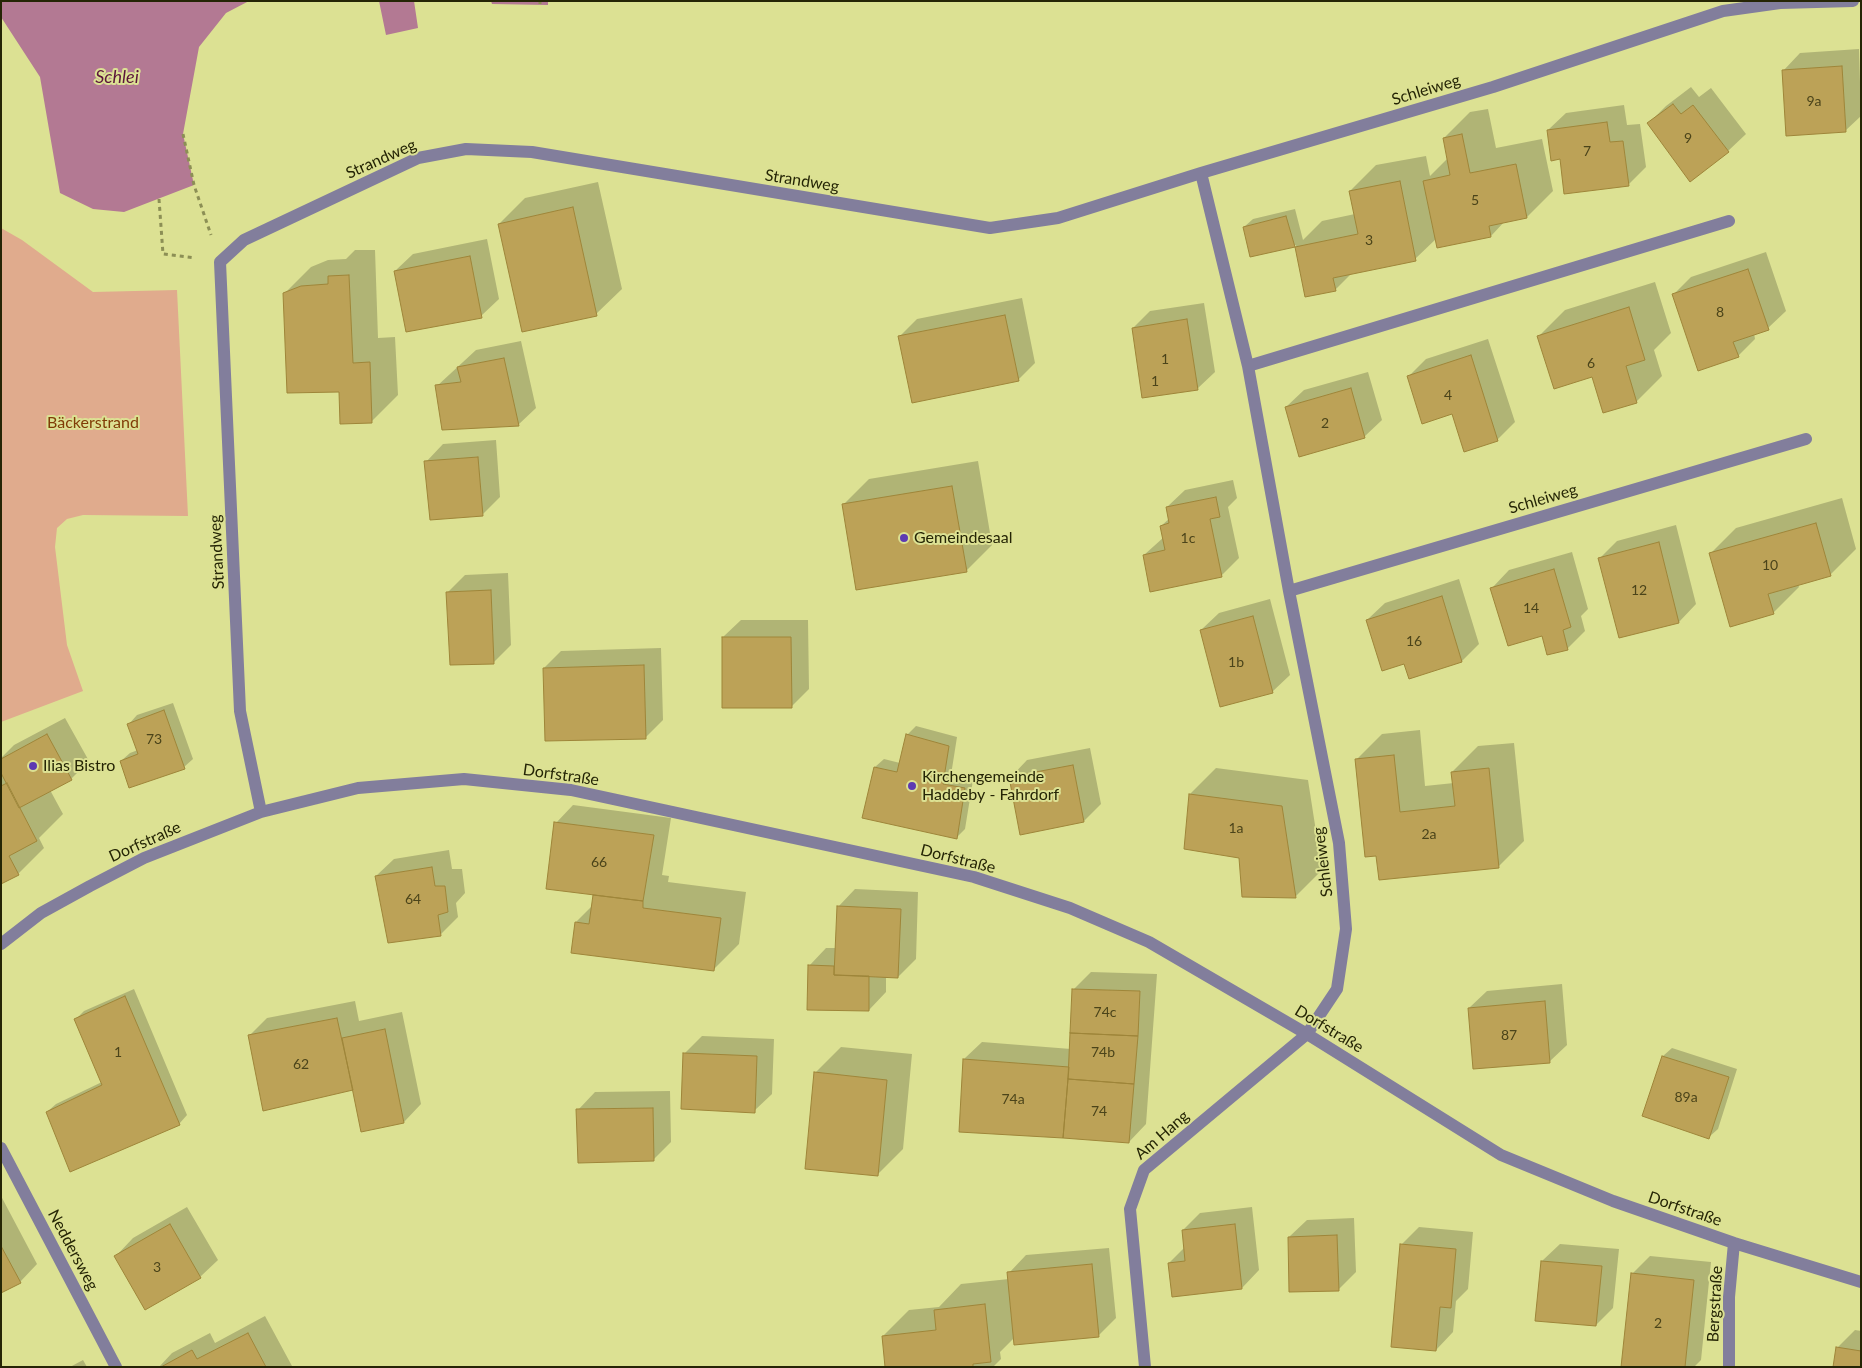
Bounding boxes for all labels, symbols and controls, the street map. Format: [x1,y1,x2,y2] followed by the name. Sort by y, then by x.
[95,66,139,88] water label: Schlei
[1389,71,1463,109] street label: Schleiweg
[1806,93,1822,109] house number: 9a
[1684,130,1692,146] house number: 9
[343,135,419,183] street label: Strandweg
[1583,143,1591,159] house number: 7
[764,166,840,196] street label: Strandweg
[1471,192,1479,208] house number: 5
[1365,232,1373,248] house number: 3
[1716,304,1724,320] house number: 8
[1161,351,1169,367] house number: 1
[1587,355,1595,371] house number: 6
[1151,373,1159,389] house number: 1
[1444,387,1452,403] house number: 4
[47,413,139,433] park label: Bäckerstrand
[1321,415,1329,431] house number: 2
[1506,480,1580,518] street label: Schleiweg
[205,514,229,590] street label: Strandweg
[914,528,1012,548] place label: Gemeindesaal
[1181,530,1195,546] house number: 1c
[898,532,910,544] marker: Gemeindesaal
[1762,557,1778,573] house number: 10
[1631,582,1647,598] house number: 12
[1523,600,1539,616] house number: 14
[1406,633,1422,649] house number: 16
[1228,654,1244,670] house number: 1b
[146,731,162,747] house number: 73
[43,756,115,776] place label: Ilias Bistro
[27,760,39,772] marker: Ilias Bistro
[522,760,600,790] street label: Dorfstraße
[922,767,1059,805] place label: Kirchengemeinde Haddeby - Fahrdorf
[906,780,918,792] marker: Kirchengemeinde Haddeby - Fahrdorf
[106,818,184,866] street label: Dorfstraße
[1228,820,1244,836] house number: 1a
[1309,826,1337,898] street label: Schleiweg
[1421,826,1437,842] house number: 2a
[919,840,997,878] street label: Dorfstraße
[591,854,607,870] house number: 66
[405,891,421,907] house number: 64
[1291,1001,1367,1057] street label: Dorfstraße
[1094,1004,1116,1020] house number: 74c
[1501,1027,1517,1043] house number: 87
[114,1044,122,1060] house number: 1
[1091,1044,1115,1060] house number: 74b
[293,1056,309,1072] house number: 62
[1674,1089,1698,1105] house number: 89a
[1001,1091,1025,1107] house number: 74a
[1091,1103,1107,1119] house number: 74
[1131,1106,1193,1164] street label: Am Hang
[1646,1187,1724,1231] street label: Dorfstraße
[44,1206,102,1294] street label: Neddersweg
[153,1259,161,1275] house number: 3
[1703,1265,1727,1343] street label: Bergstraße
[1654,1315,1662,1331] house number: 2

